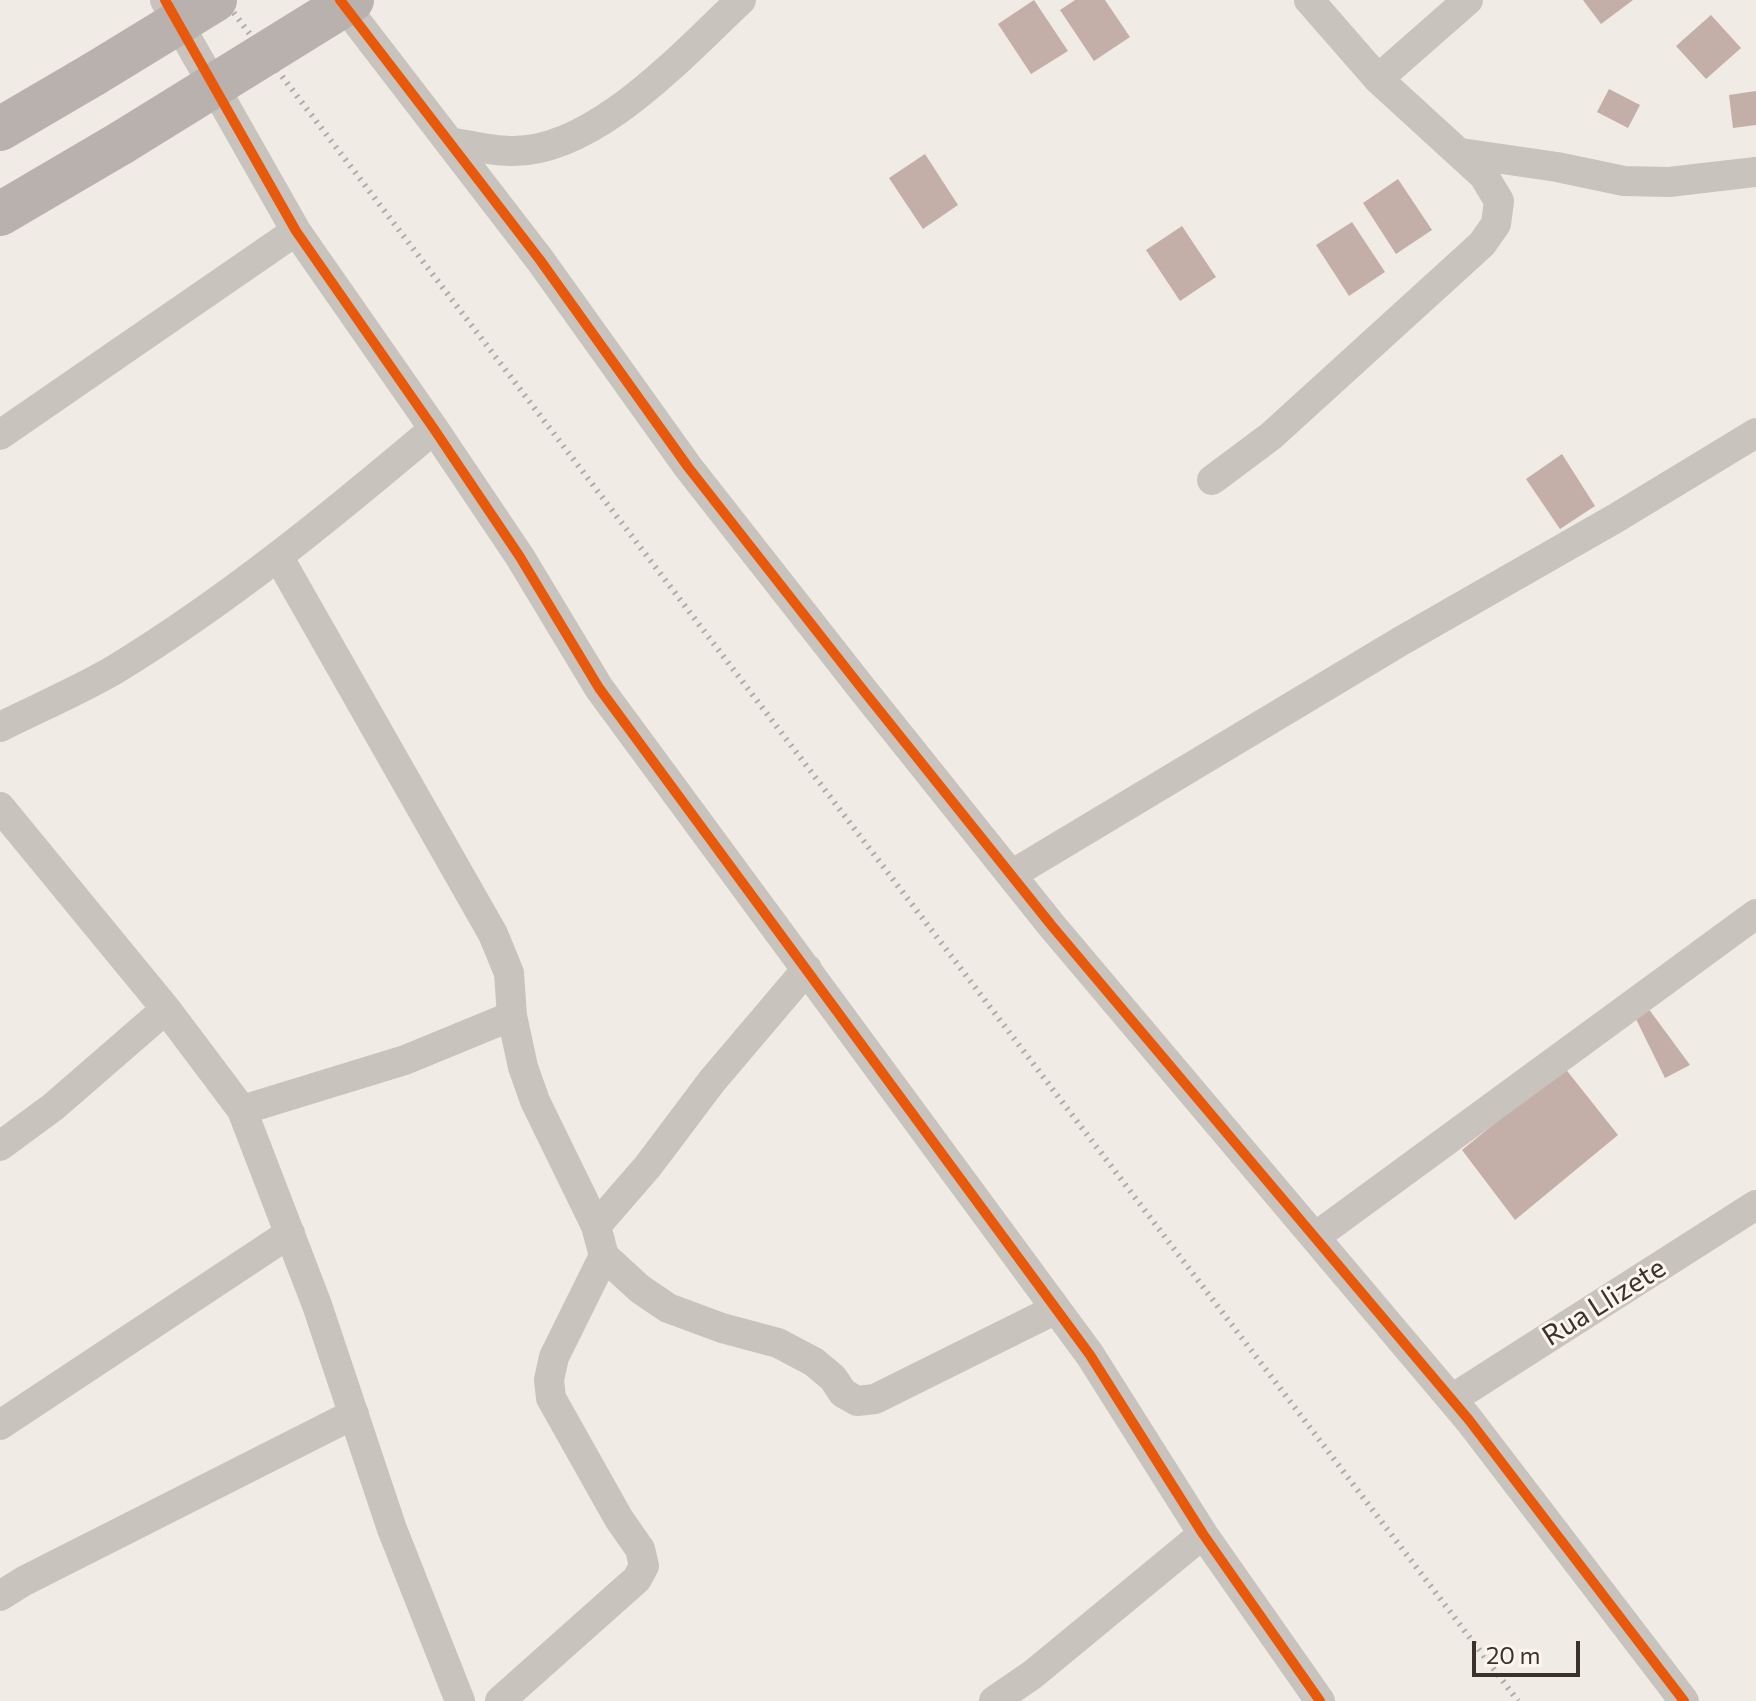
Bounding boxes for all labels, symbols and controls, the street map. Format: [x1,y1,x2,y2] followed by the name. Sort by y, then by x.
[1536,1251,1672,1353] street label: Rua Llizete
[1476,1625,1584,1675] scale bar
[1486,1640,1540,1669] text: 20 m

